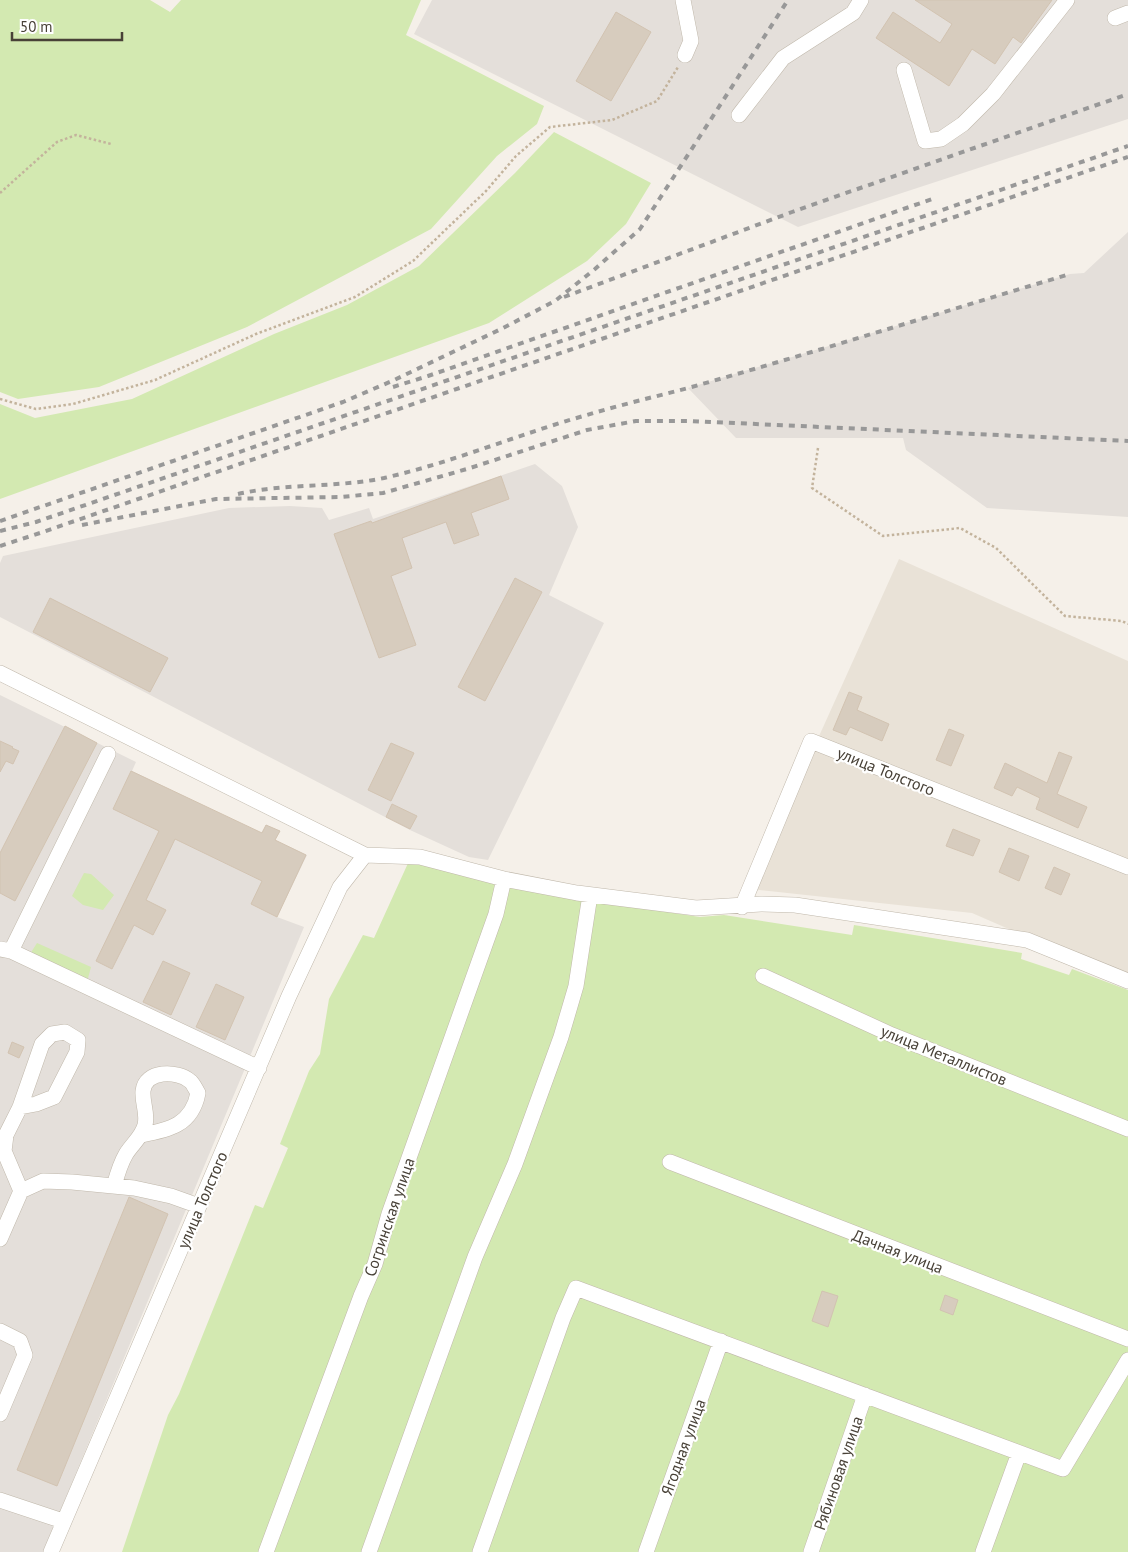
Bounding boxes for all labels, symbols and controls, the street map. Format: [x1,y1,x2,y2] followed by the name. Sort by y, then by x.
[12,10,122,42] scale bar
[20,17,53,36] text: 50 m
[834,742,938,800] street label: улица Толстого
[878,1021,1010,1089] street label: улица Металлистов
[173,1148,231,1252] street label: улица Толстого
[359,1155,419,1279] street label: Согринская улица
[850,1225,946,1277] street label: Дачная улица
[656,1396,710,1498] street label: Ягодная улица
[809,1413,867,1533] street label: Рябиновая улица

